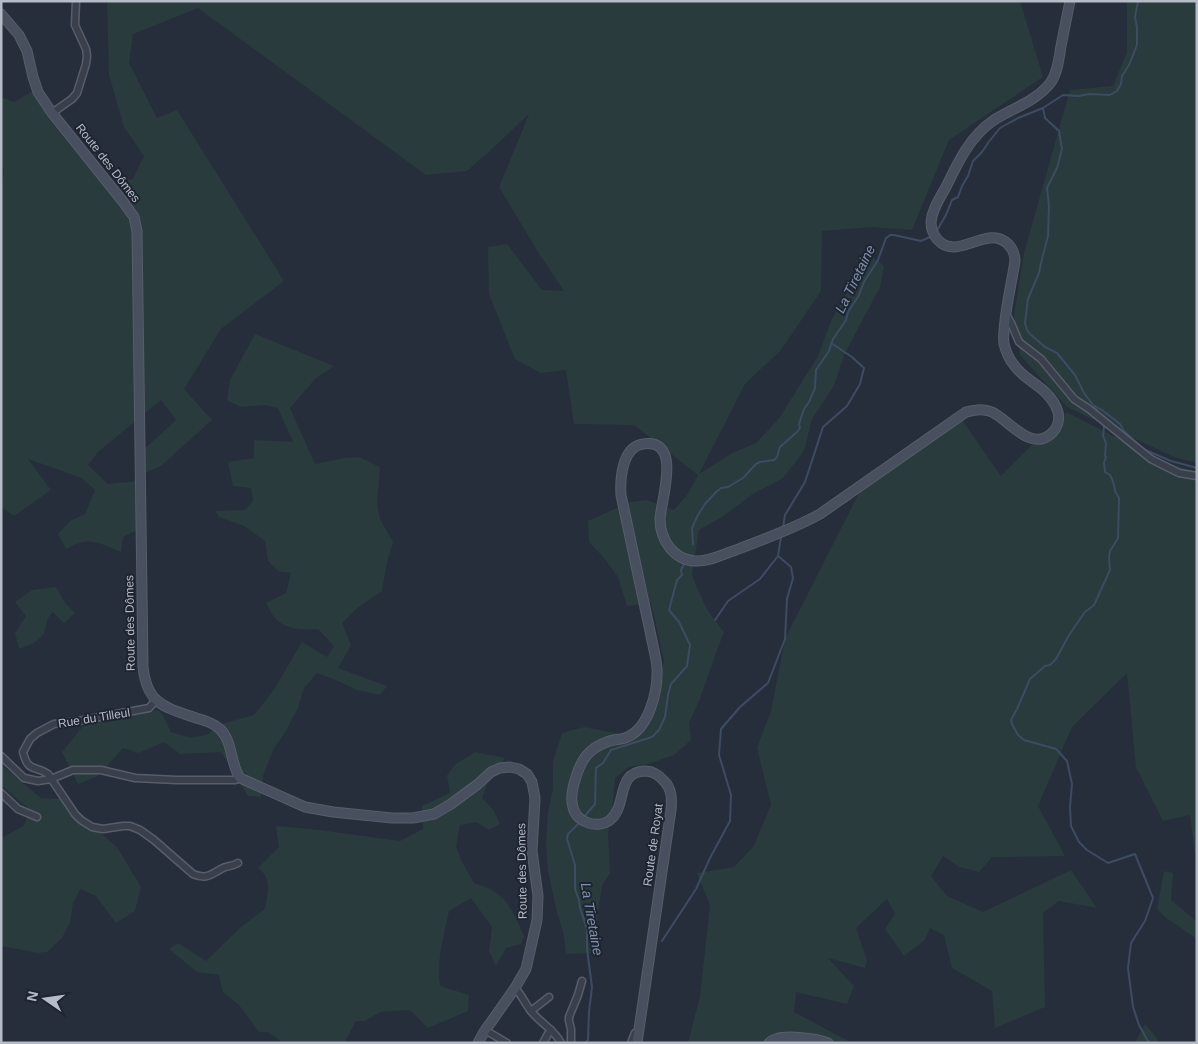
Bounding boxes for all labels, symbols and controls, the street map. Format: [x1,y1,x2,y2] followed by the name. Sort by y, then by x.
[73,121,143,205] street label: Route des Dômes
[832,242,878,316] water label: La Tiretaine
[122,575,138,671] street label: Route des Dômes
[57,705,131,731] street label: Rue du Tilleul
[640,802,666,887] street label: Route de Royat
[514,823,530,919] street label: Route des Dômes
[578,881,606,957] water label: La Tiretaine
[20,974,70,1024] north arrow
[23,989,41,1003] text: N

